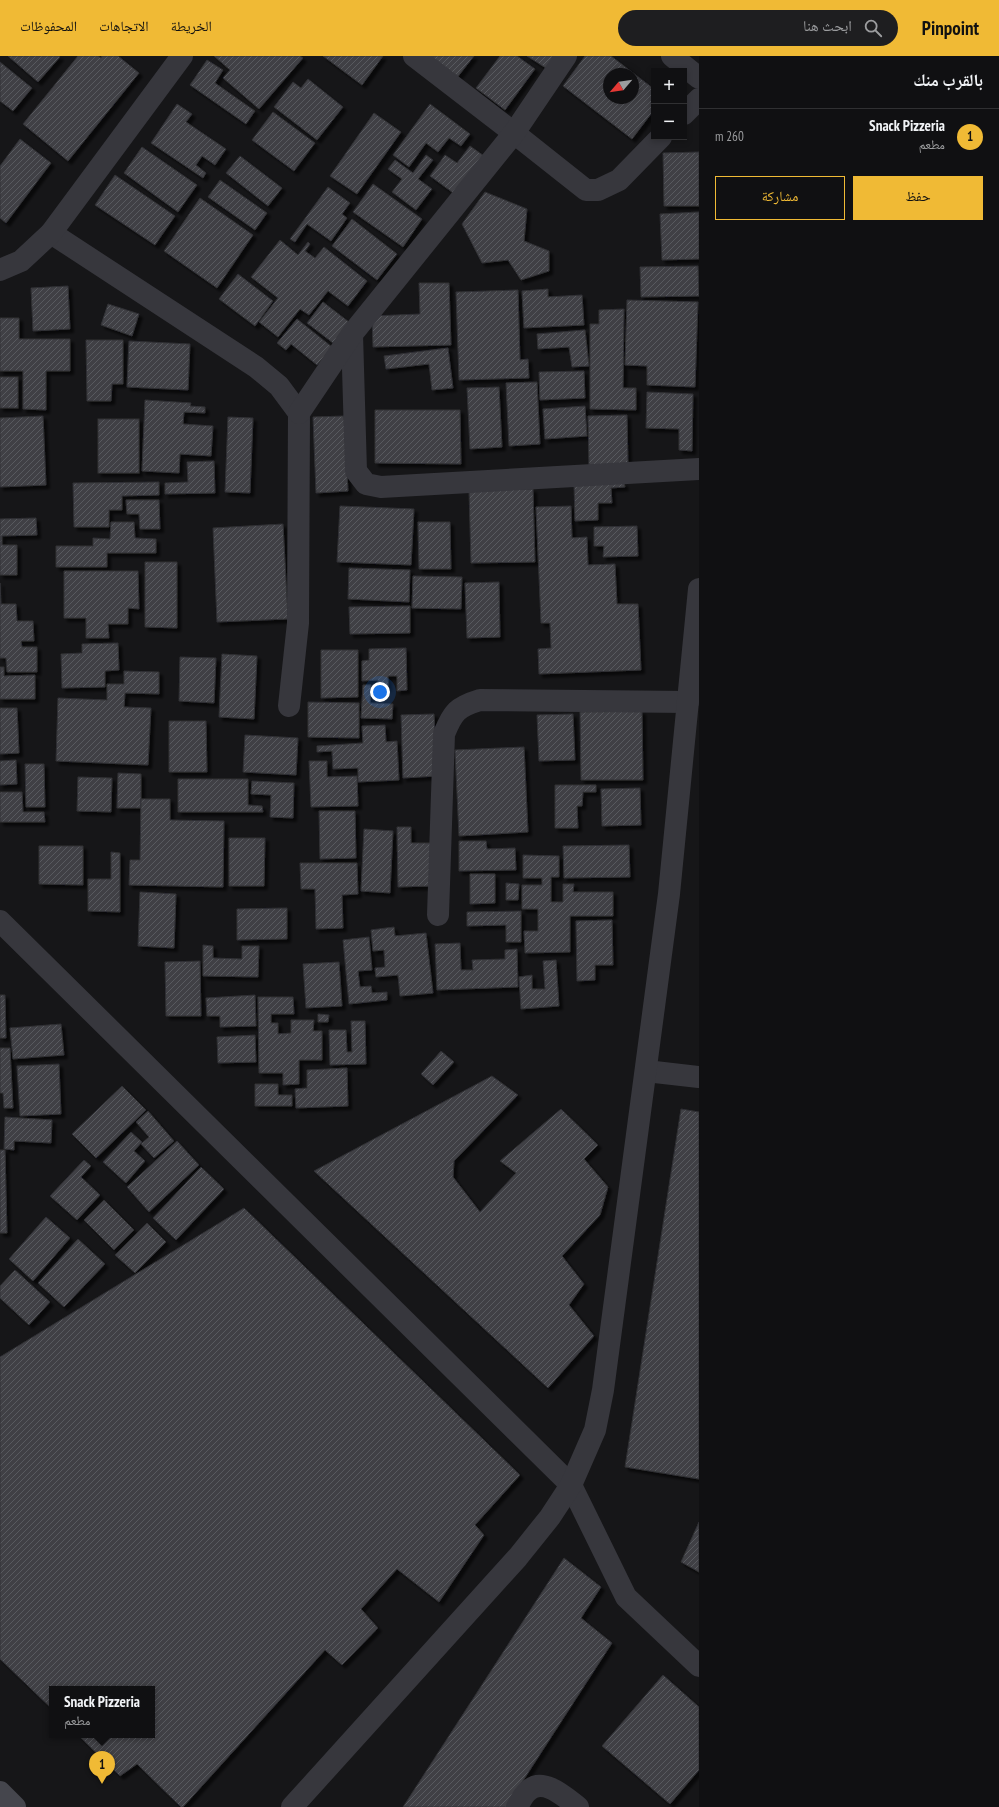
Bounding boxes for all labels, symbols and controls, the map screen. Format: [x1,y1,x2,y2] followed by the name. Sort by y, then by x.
[618,10,898,46] search box
[803,16,852,35] text: ابحث هنا
[922,16,979,40] text: Pinpoint
[20,17,77,35] text: المحفوظات
[99,17,149,35] text: الاتجاهات
[171,17,212,35] text: الخريطة
[862,17,884,39] icon: search
[603,68,639,104] north arrow
[651,68,687,140] map controls
[651,68,687,104] button: +
[913,69,983,91] text: بالقرب منك
[651,104,687,140] button: −
[869,116,945,135] text: Snack Pizzeria
[715,128,744,145] text: 260 m
[967,128,973,145] text: 1
[919,136,945,153] text: مطعم
[715,176,845,220] button: مشاركة
[853,176,983,220] button: حفظ
[370,682,390,702] your location
[49,1686,155,1738] popup
[64,1692,140,1711] text: Snack Pizzeria
[64,1712,90,1729] text: مطعم
[89,1751,115,1784] pin: 1

